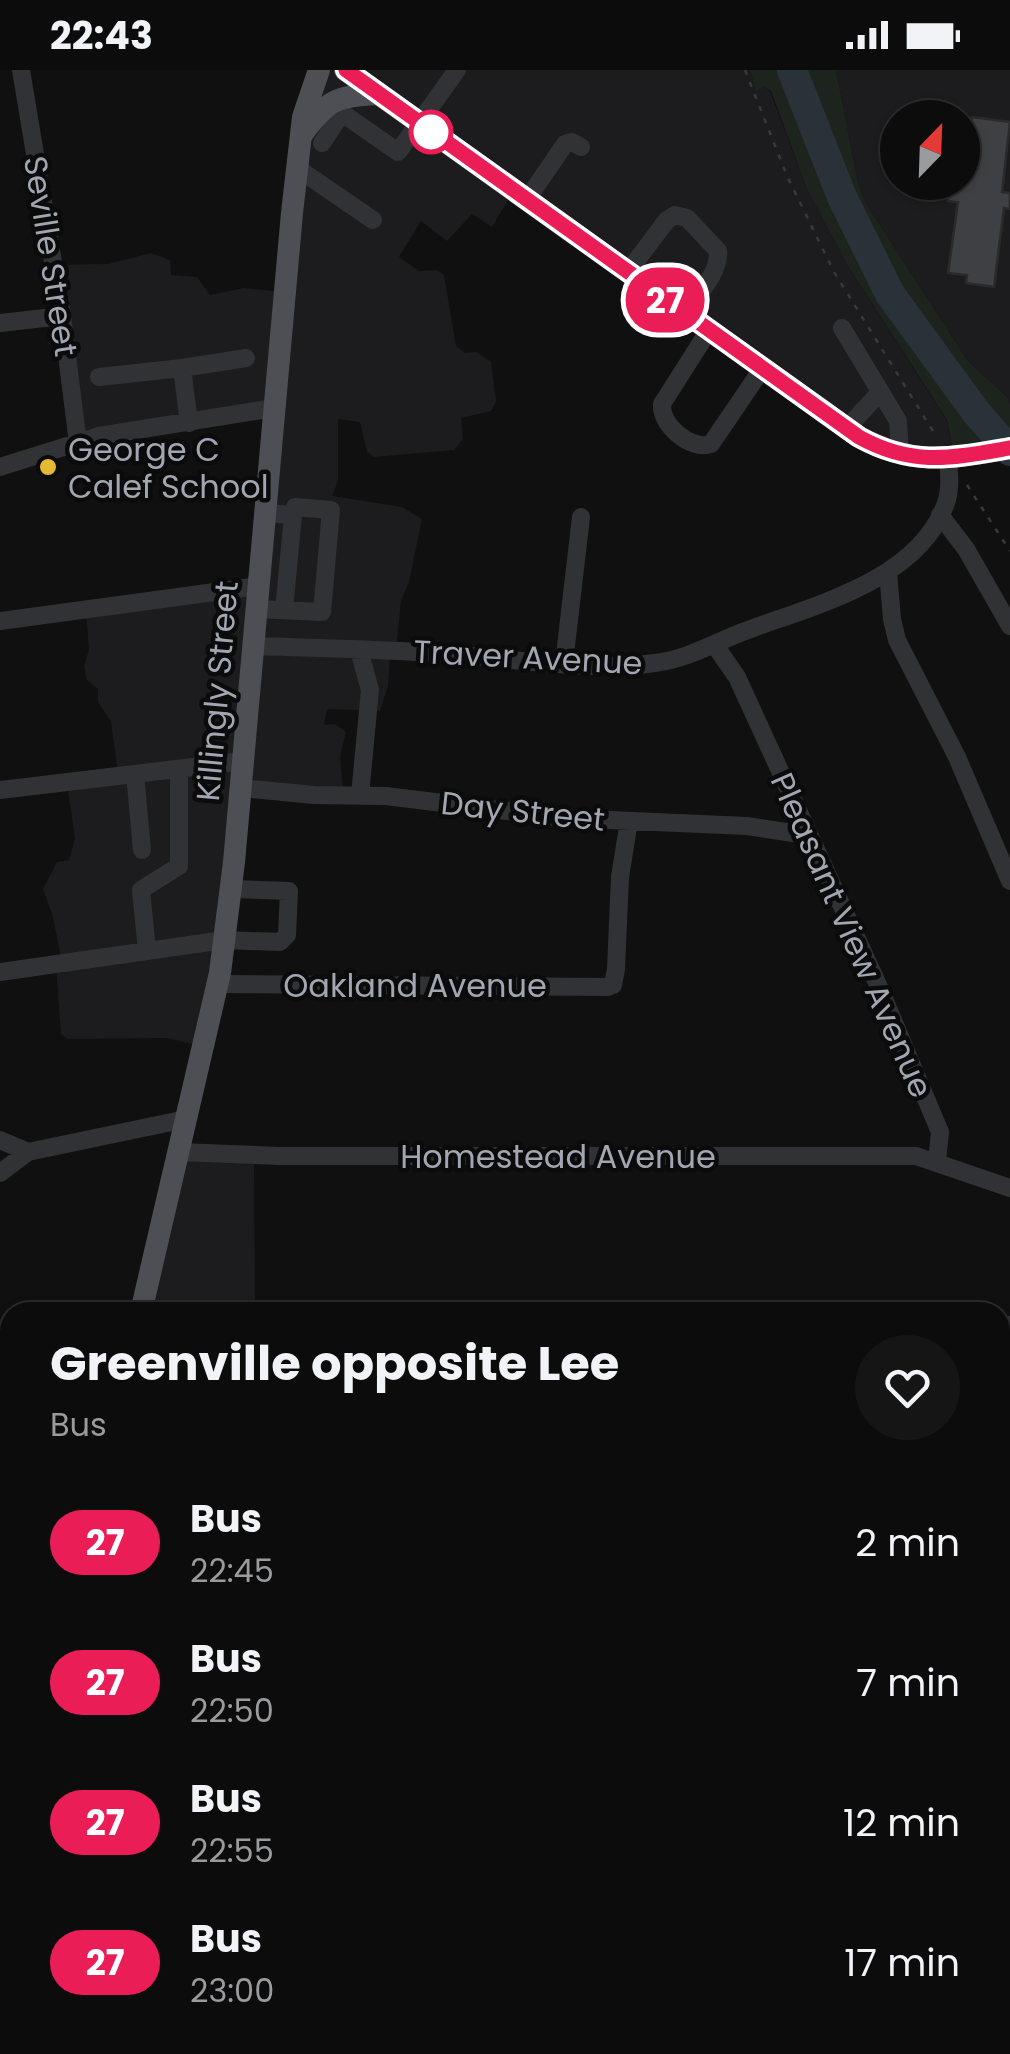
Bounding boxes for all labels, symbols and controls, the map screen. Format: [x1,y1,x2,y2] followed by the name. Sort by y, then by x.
[50,9,153,62] text: 22:43
[880,100,980,200] north arrow
[880,100,980,200] map controls
[410,111,452,153] unlabelled marker
[13,153,89,359] street label: Seville Street
[620,268,710,332] line badge: 27
[646,276,684,325] text: 27
[68,427,269,509] place label: George C Calef School
[37,456,59,478] marker: George C Calef School
[185,579,249,803] street label: Killingly Street
[412,629,644,685] street label: Traver Avenue
[760,765,944,1105] street label: Pleasant View Avenue
[439,780,607,842] street label: Day Street
[283,963,547,1008] street label: Oakland Avenue
[400,1134,716,1179] street label: Homestead Avenue
[50,1330,619,1397] text: Greenville opposite Lee
[855,1335,960,1440] button: heart
[50,1402,107,1447] text: Bus
[190,1492,262,1545] text: Bus
[855,1516,960,1569] text: 2 min
[86,1518,124,1567] text: 27
[190,1548,274,1593] text: 22:45
[190,1632,262,1685] text: Bus
[856,1656,960,1709] text: 7 min
[86,1658,124,1707] text: 27
[190,1688,274,1733] text: 22:50
[190,1772,262,1825] text: Bus
[843,1796,960,1849] text: 12 min
[86,1798,124,1847] text: 27
[190,1828,274,1873] text: 22:55
[190,1912,262,1965] text: Bus
[844,1936,960,1989] text: 17 min
[86,1938,124,1987] text: 27
[190,1968,274,2013] text: 23:00

